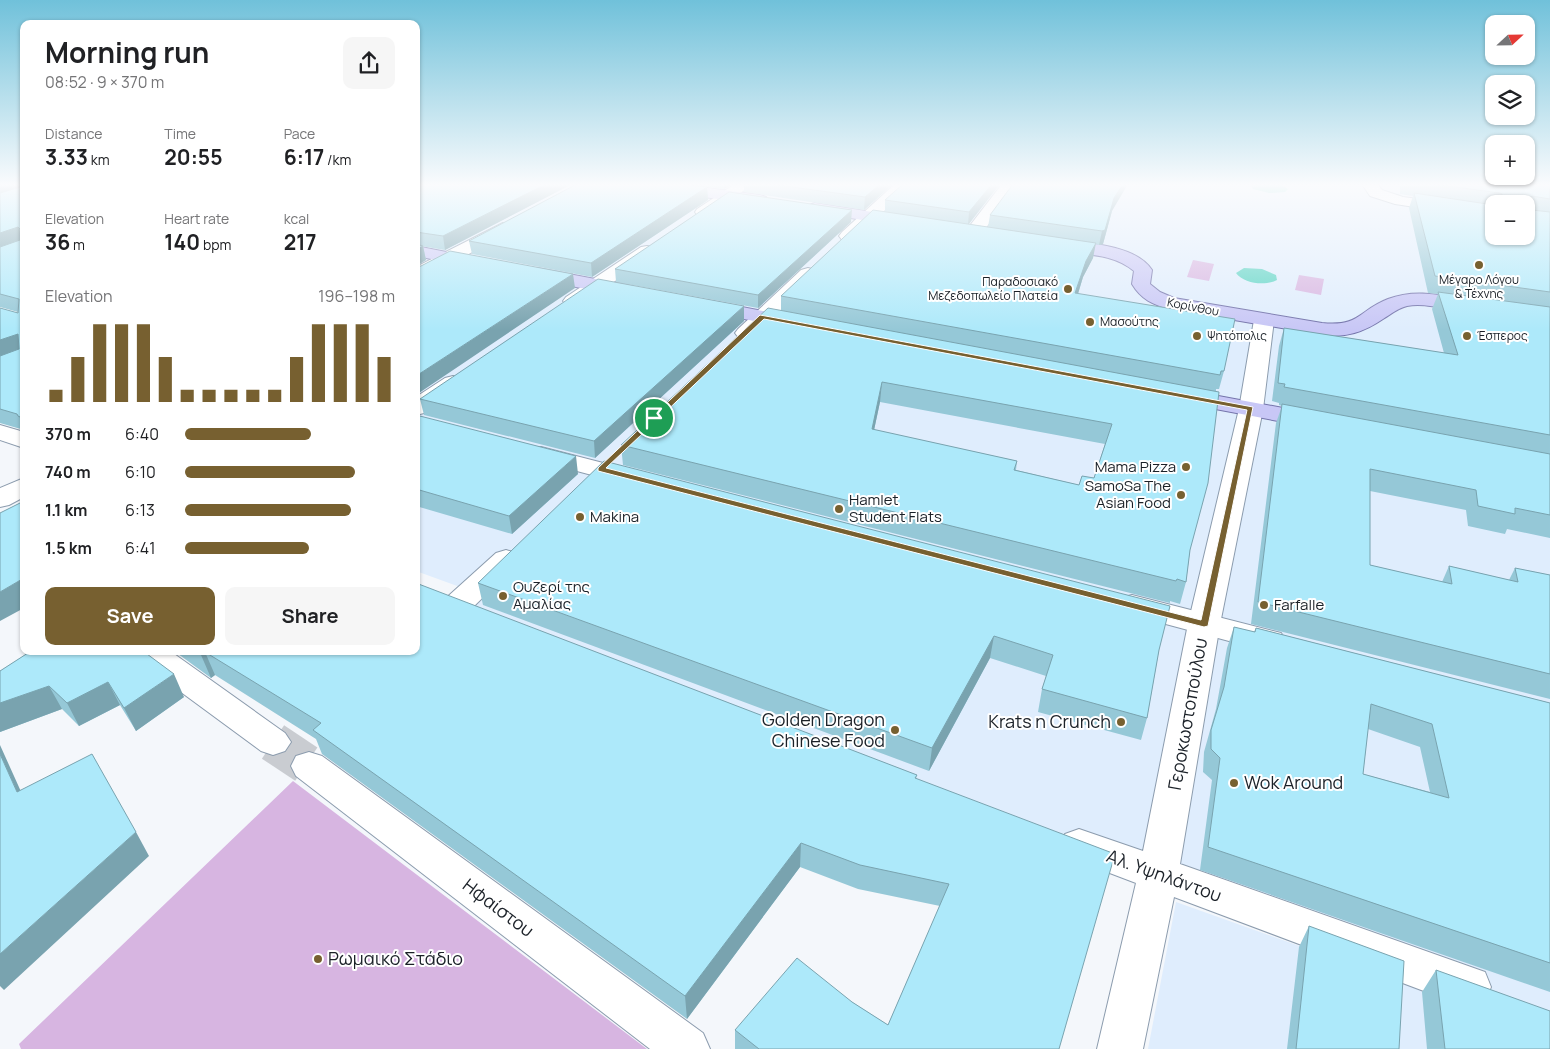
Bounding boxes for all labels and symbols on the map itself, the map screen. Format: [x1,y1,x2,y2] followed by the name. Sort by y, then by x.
[1485,15,1535,65] north arrow
[1473,259,1485,271] marker: Μέγαρο Λόγου & Τέχνης
[1439,271,1519,302] place label: Μέγαρο Λόγου & Τέχνης
[928,273,1058,304] place label: Παραδοσιακό Μεζεδοπωλείο Πλατεία
[1062,283,1074,295] marker: Παραδοσιακό Μεζεδοπωλείο Πλατεία
[1166,293,1221,320] street label: Κορίνθου
[1100,313,1159,330] place label: Μασούτης
[1084,316,1096,328] marker: Μασούτης
[1207,327,1267,344] place label: Ψητόπολις
[1477,327,1528,344] place label: Έσπερος
[1191,330,1203,342] marker: Ψητόπολις
[1461,330,1473,342] marker: Έσπερος
[633,397,675,439] pin
[1095,456,1176,477] place label: Mama Pizza
[1180,461,1192,473] marker: Mama Pizza
[1085,475,1171,513] place label: SamoSa The Asian Food
[849,489,942,527] place label: Hamlet Student Flats
[1175,489,1187,501] marker: SamoSa The Asian Food
[833,503,845,515] marker: Hamlet Student Flats
[590,506,639,527] place label: Makina
[574,511,586,523] marker: Makina
[513,576,590,614] place label: Ουζερί της Αμαλίας
[497,590,509,602] marker: Ουζερί της Αμαλίας
[1274,594,1324,615] place label: Farfalle
[1258,599,1270,611] marker: Farfalle
[1162,636,1212,792] street label: Γεροκωστοπούλου
[762,707,885,752] place label: Golden Dragon Chinese Food
[988,709,1111,733] place label: Krats n Crunch
[1115,716,1127,728] marker: Krats n Crunch
[889,724,901,736] marker: Golden Dragon Chinese Food
[1244,770,1343,794] place label: Wok Around
[1228,777,1240,789] marker: Wok Around
[1104,843,1225,907] street label: Αλ. Υψηλάντου
[458,873,539,942] street label: Ηφαίστου
[328,946,463,970] place label: Ρωμαικό Στάδιο
[312,953,324,965] marker: Ρωμαικό Στάδιο

